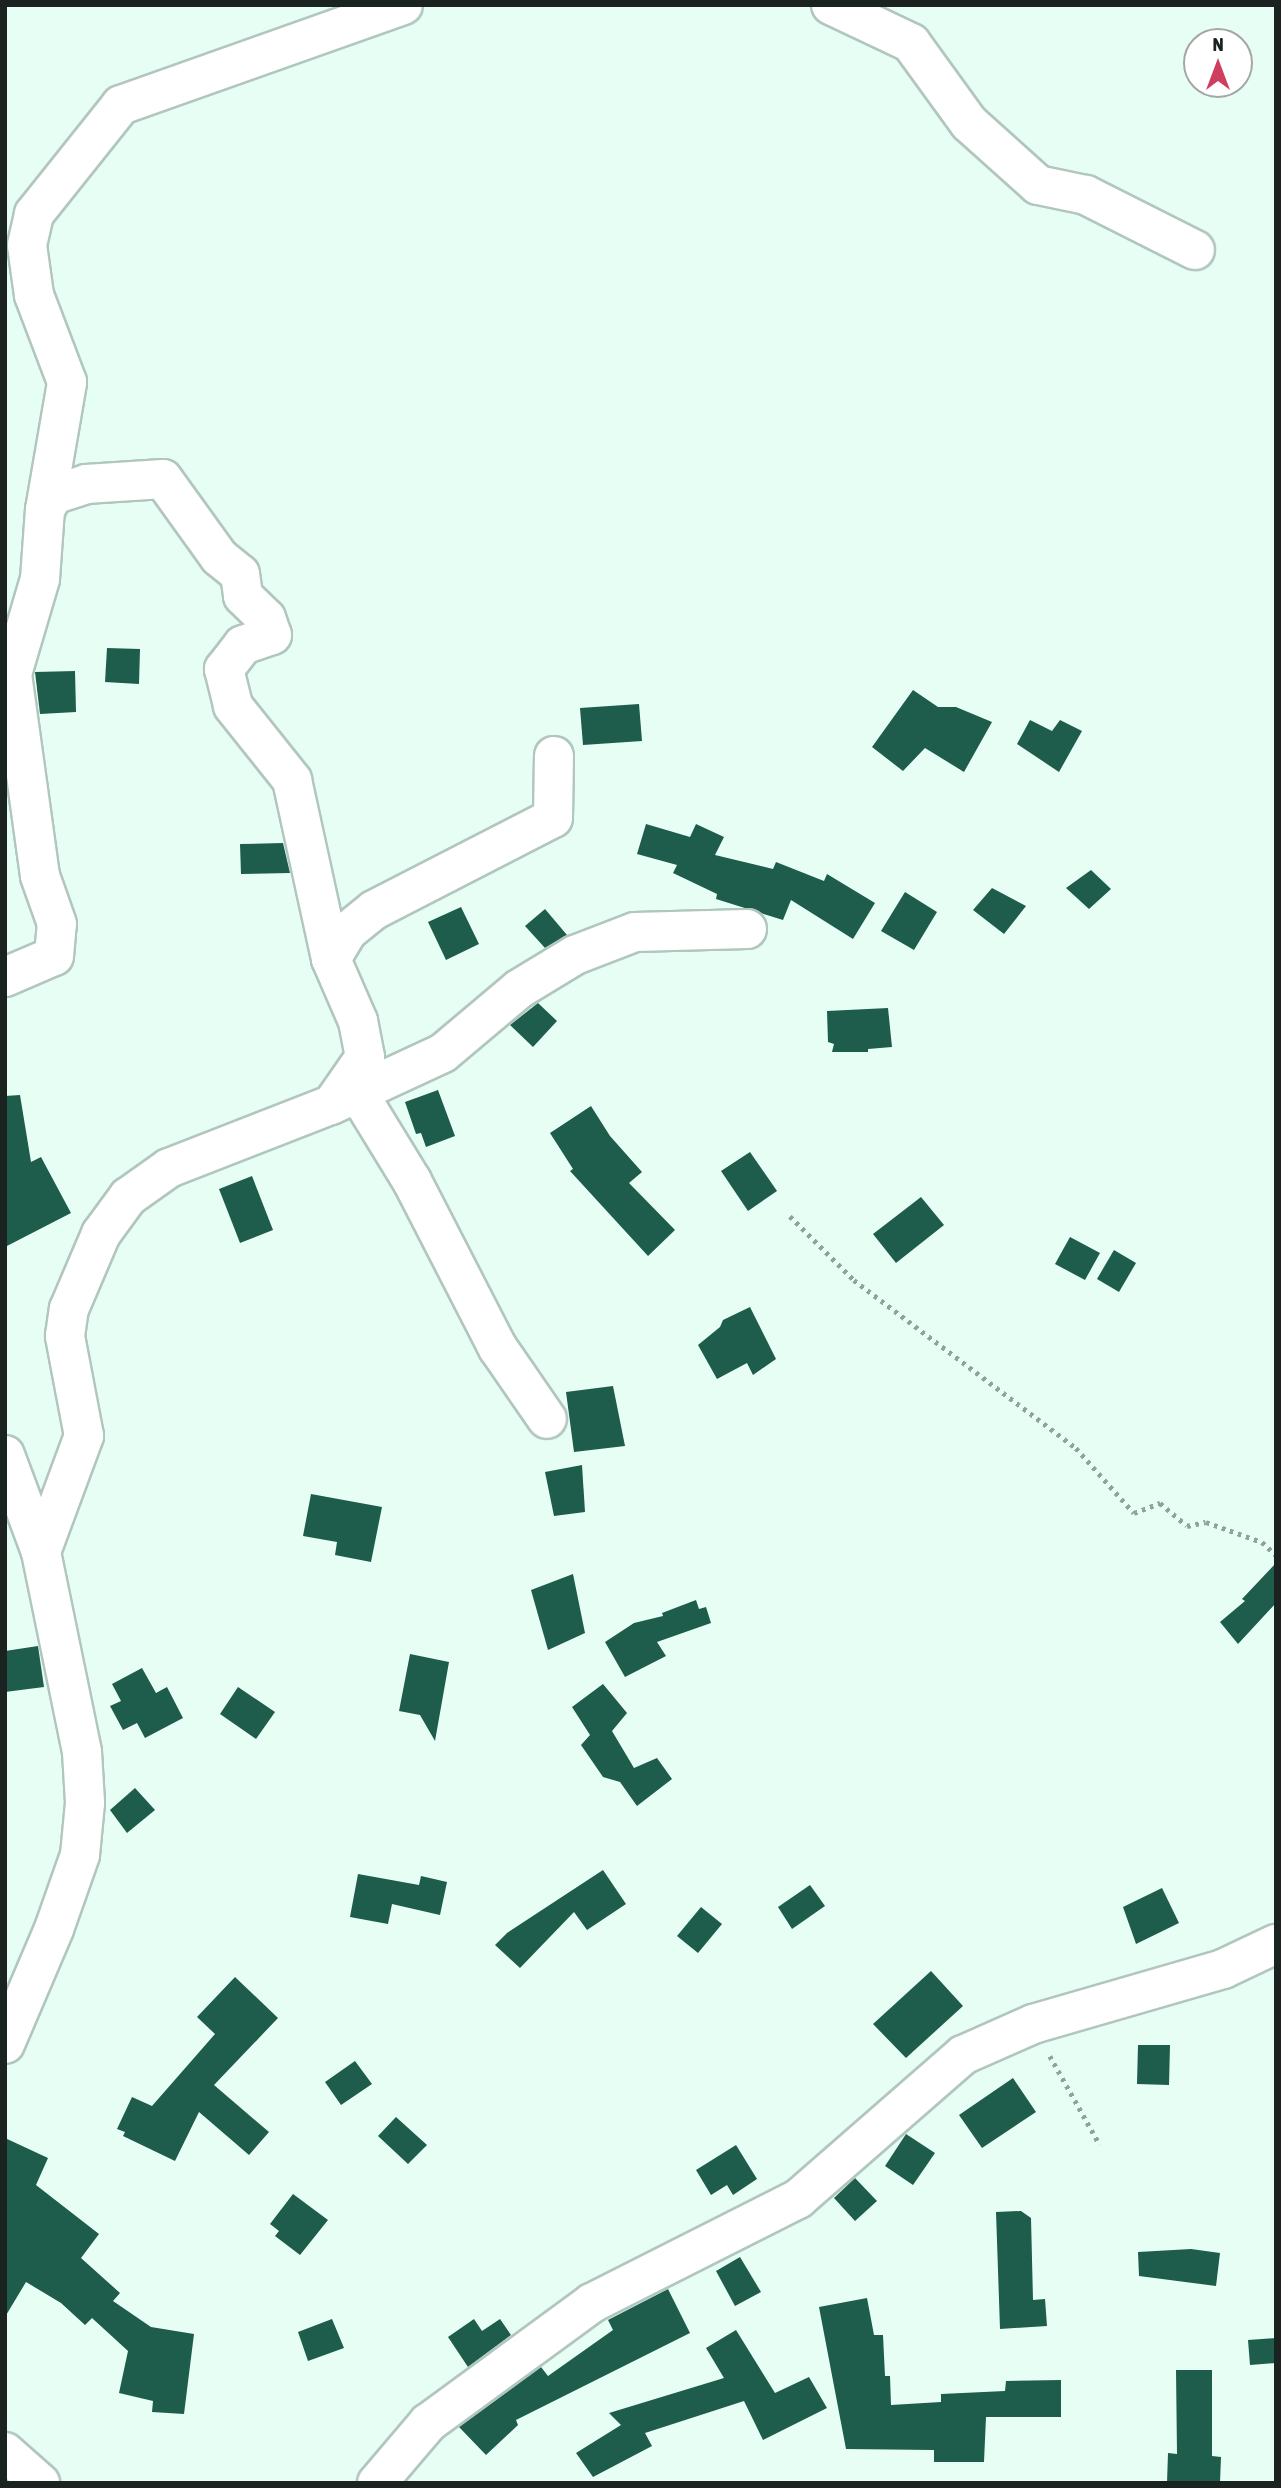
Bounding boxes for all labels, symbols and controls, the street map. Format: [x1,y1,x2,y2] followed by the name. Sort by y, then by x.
[1183,28,1253,98] north arrow
[1212,33,1224,55] text: N

